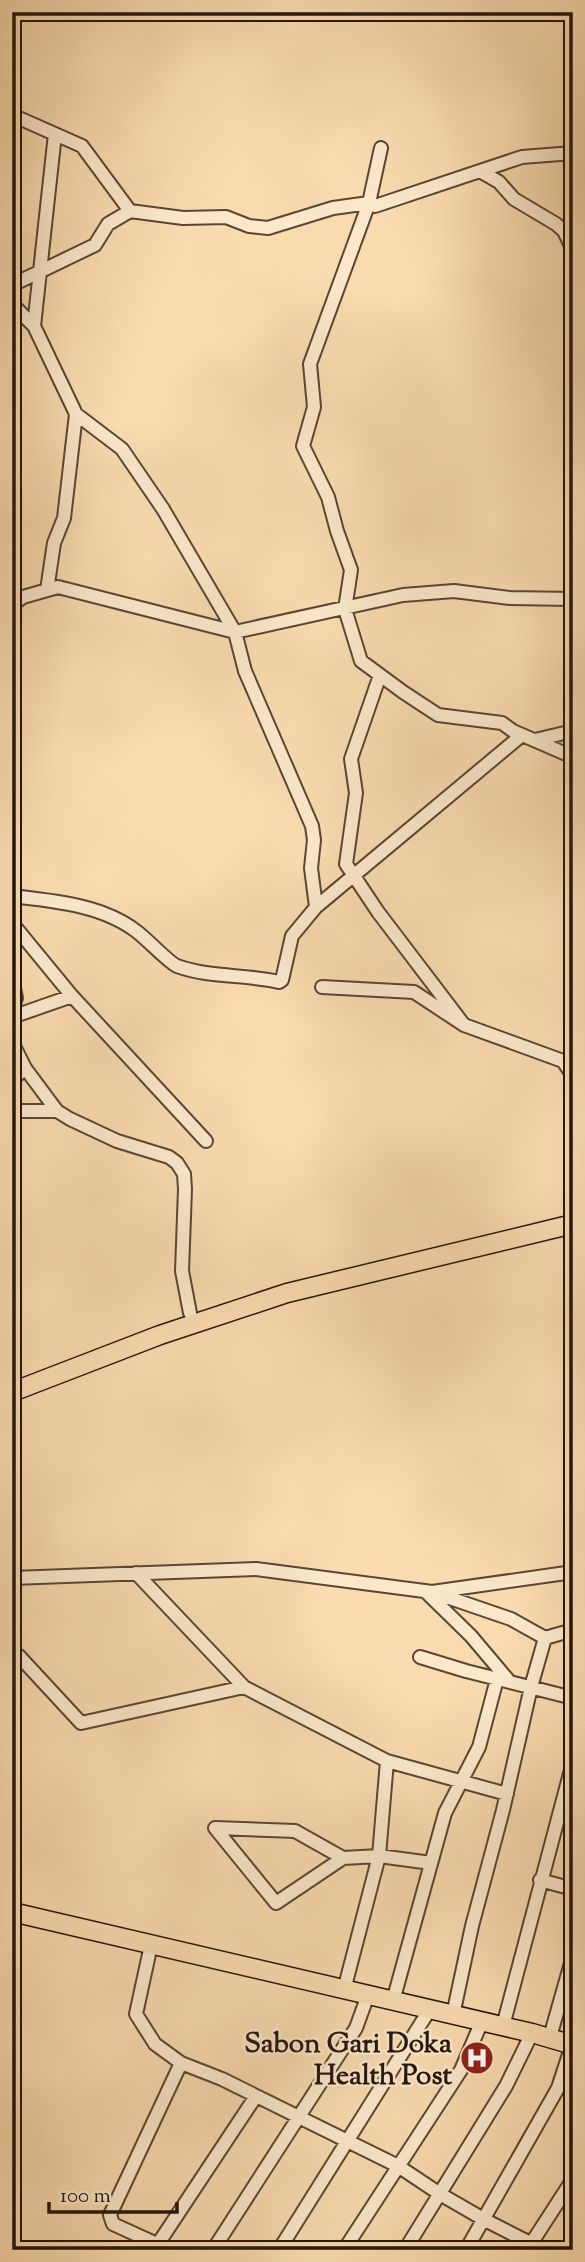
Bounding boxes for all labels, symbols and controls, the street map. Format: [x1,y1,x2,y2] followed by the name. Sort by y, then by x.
[244,2025,452,2097] place label: Sabon Gari Doka Health Post
[458,2039,496,2077] hospital icon: Sabon Gari Doka Health Post
[49,2171,177,2215] scale bar
[60,2182,111,2212] text: 100 m

